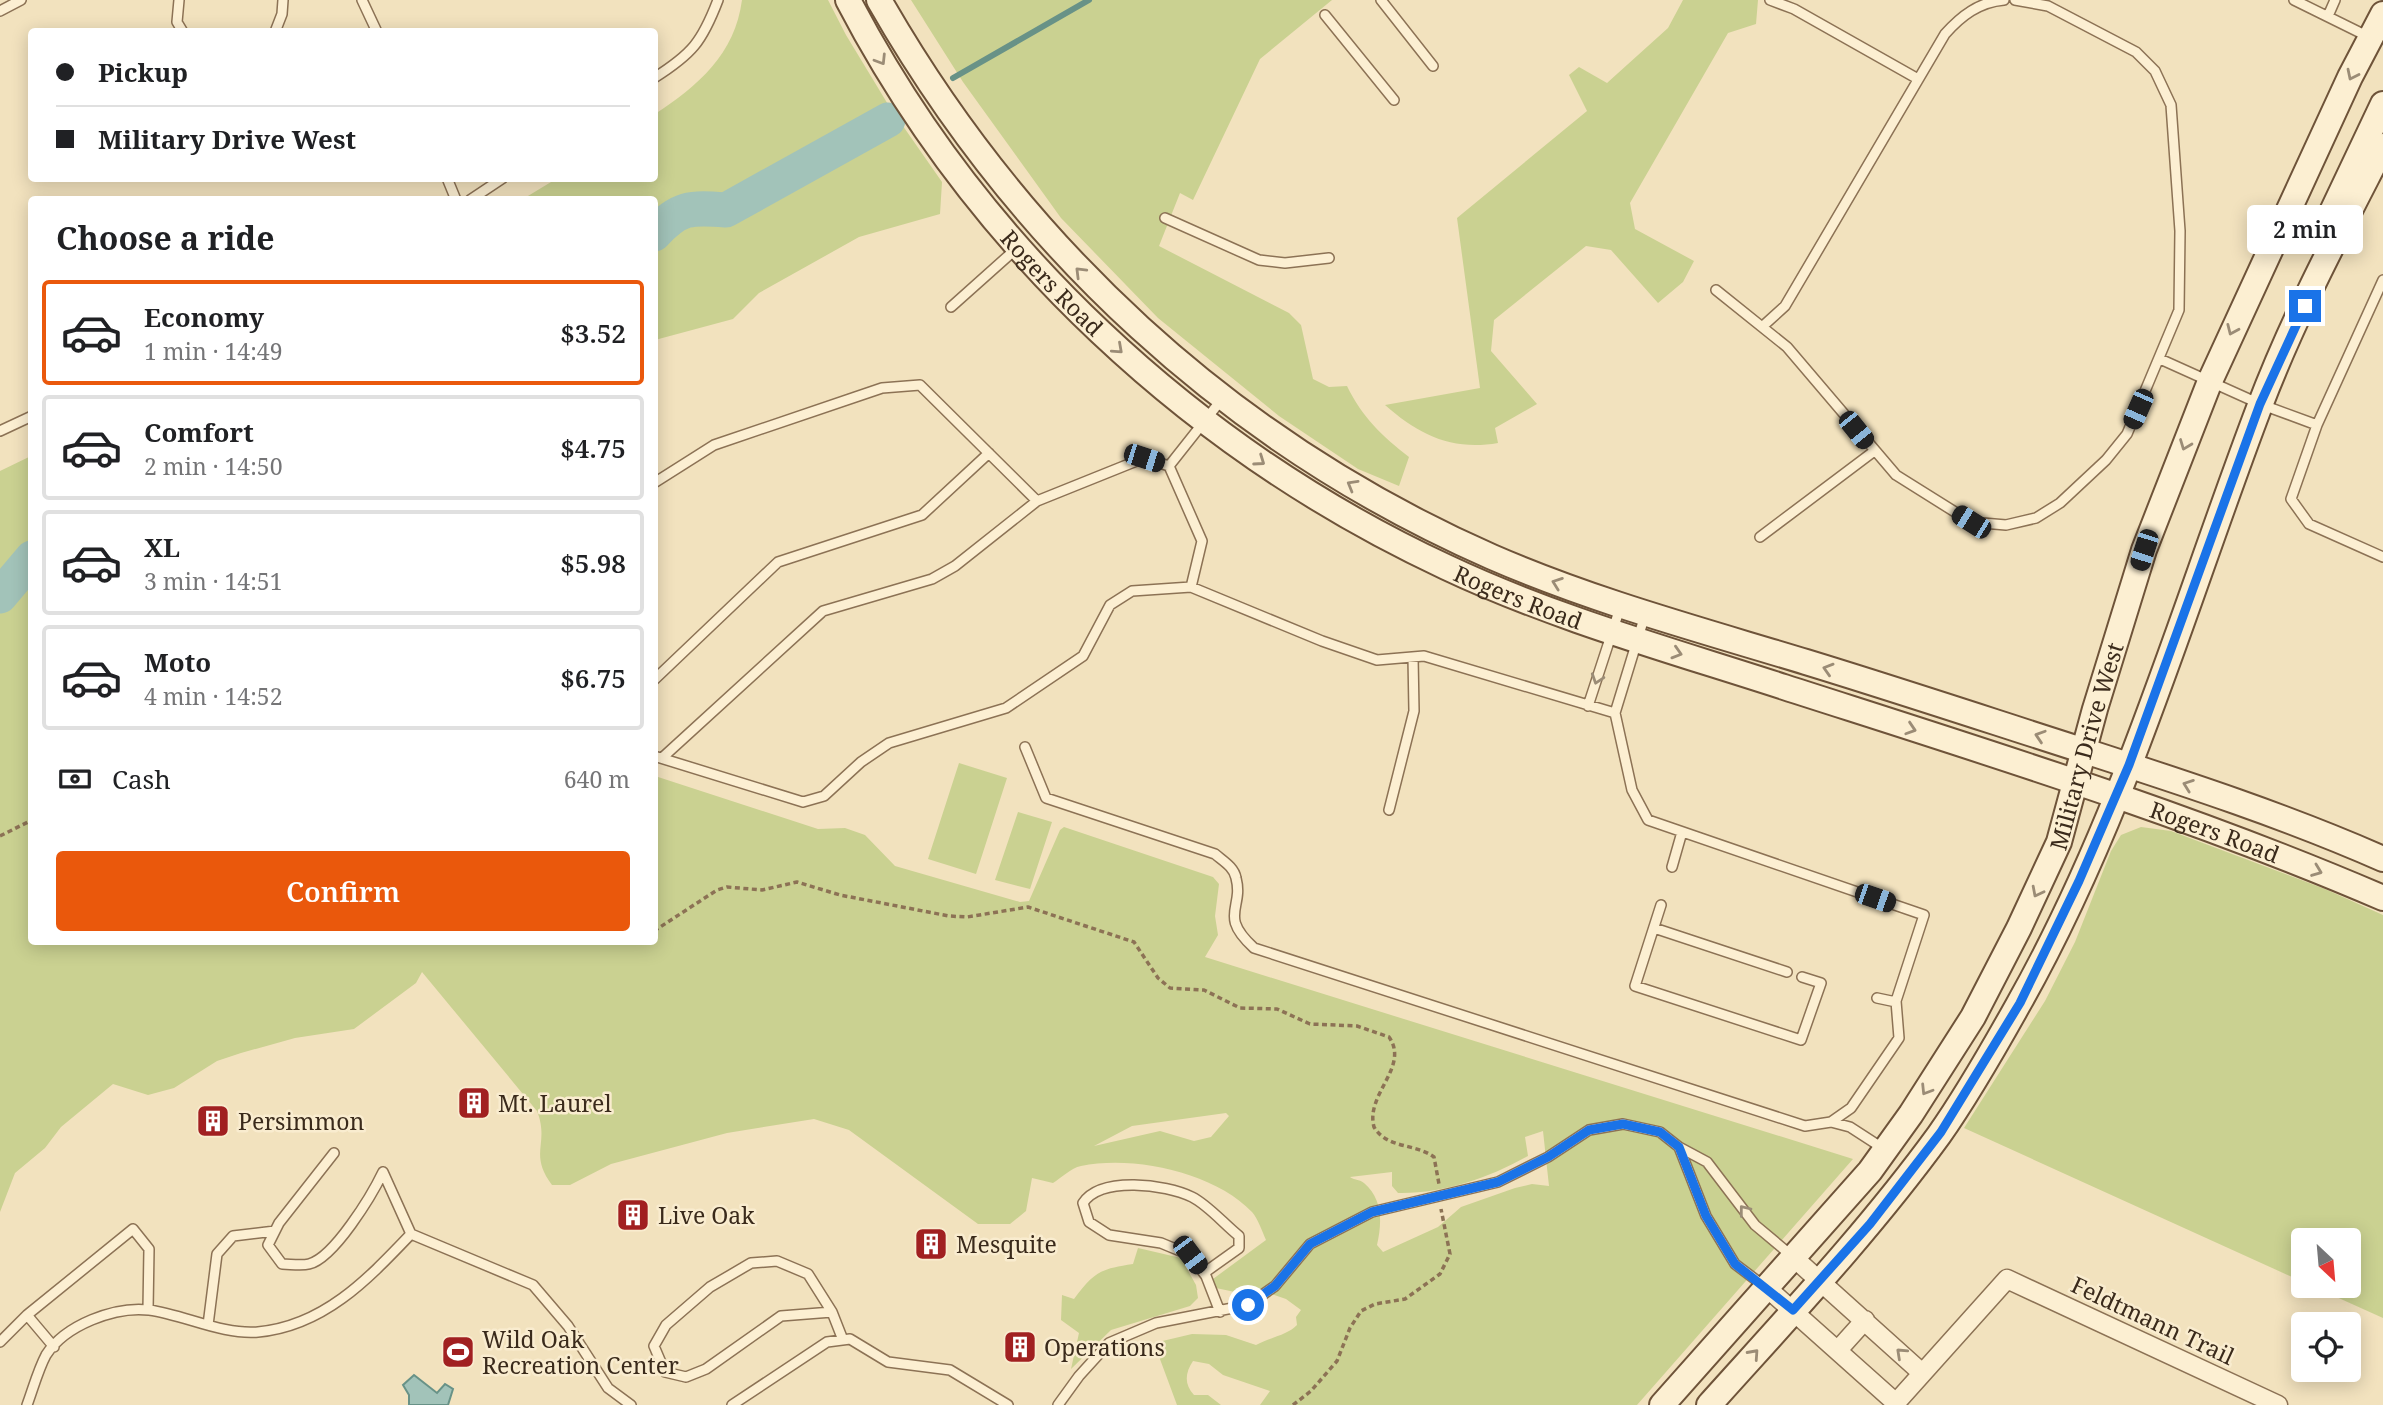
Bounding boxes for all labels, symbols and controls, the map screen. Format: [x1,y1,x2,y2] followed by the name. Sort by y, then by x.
[873,52,886,65] one-way arrow
[98,54,188,90] text: Pickup
[2346,68,2360,80] one-way arrow
[98,121,356,157] text: Military Drive West
[2247,204,2363,254] callout: 2 min
[2273,213,2337,245] text: 2 min
[56,216,275,259] text: Choose a ride
[994,223,1111,343] street label: Rogers Road
[1076,267,1089,280] one-way arrow
[2289,290,2321,322] route end
[144,299,264,335] text: Economy
[60,301,123,364] icon: car
[560,315,626,351] text: $3.52
[2226,323,2240,335] one-way arrow
[144,335,282,367] text: 1 min · 14:49
[1110,340,1123,353] one-way arrow
[2120,386,2157,432] car
[1835,407,1878,453] car
[144,414,254,450] text: Comfort
[60,416,123,479] icon: car
[560,430,626,466] text: $4.75
[2180,438,2194,450] one-way arrow
[1121,442,1168,474] car
[144,450,282,482] text: 2 min · 14:50
[1252,453,1265,465] one-way arrow
[1346,480,1359,493] one-way arrow
[1948,502,1995,542] car
[2128,527,2161,573] car
[144,529,180,565] text: XL
[60,531,123,594] icon: car
[560,545,626,581] text: $5.98
[1449,557,1587,637] street label: Rogers Road
[144,565,282,597] text: 3 min · 14:51
[1551,577,1563,591] one-way arrow
[2042,638,2131,854] street label: Military Drive West
[144,644,211,680] text: Moto
[1671,645,1683,660] one-way arrow
[60,646,123,709] icon: car
[560,660,626,696] text: $6.75
[1822,662,1834,677] one-way arrow
[1591,672,1605,684] one-way arrow
[144,680,282,712] text: 4 min · 14:52
[1905,721,1917,735] one-way arrow
[2035,730,2047,744] one-way arrow
[56,760,94,798] icon: cash
[112,761,171,797] text: Cash
[564,763,630,795] text: 640 m
[2182,779,2194,793] one-way arrow
[2146,793,2284,870] street label: Rogers Road
[56,851,630,931] button: Confirm
[2310,862,2322,876] one-way arrow
[1852,881,1899,915] car
[2032,885,2046,897] one-way arrow
[1922,1083,1935,1096] one-way arrow
[455,1084,493,1122] building icon: Mt. Laurel
[498,1087,612,1119] place label: Mt. Laurel
[194,1102,232,1140] building icon: Persimmon
[238,1105,365,1137] place label: Persimmon
[614,1196,652,1234] building icon: Live Oak
[658,1199,755,1231] place label: Live Oak
[1740,1206,1753,1218] one-way arrow
[912,1225,950,1263] building icon: Mesquite
[956,1228,1057,1260] place label: Mesquite
[2291,1228,2361,1298] north arrow
[2291,1228,2361,1382] map controls
[1169,1232,1212,1278] car
[2066,1268,2240,1372] street label: Feldtmann Trail
[1232,1289,1264,1321] route start
[2291,1312,2361,1382] button: locate
[482,1323,679,1381] place label: Wild Oak Recreation Center
[1001,1328,1039,1366] building icon: Operations
[1044,1331,1165,1363] place label: Operations
[439,1333,477,1371] sports icon: Wild Oak Recreation Center
[1746,1349,1759,1362] one-way arrow
[1896,1349,1909,1362] one-way arrow

